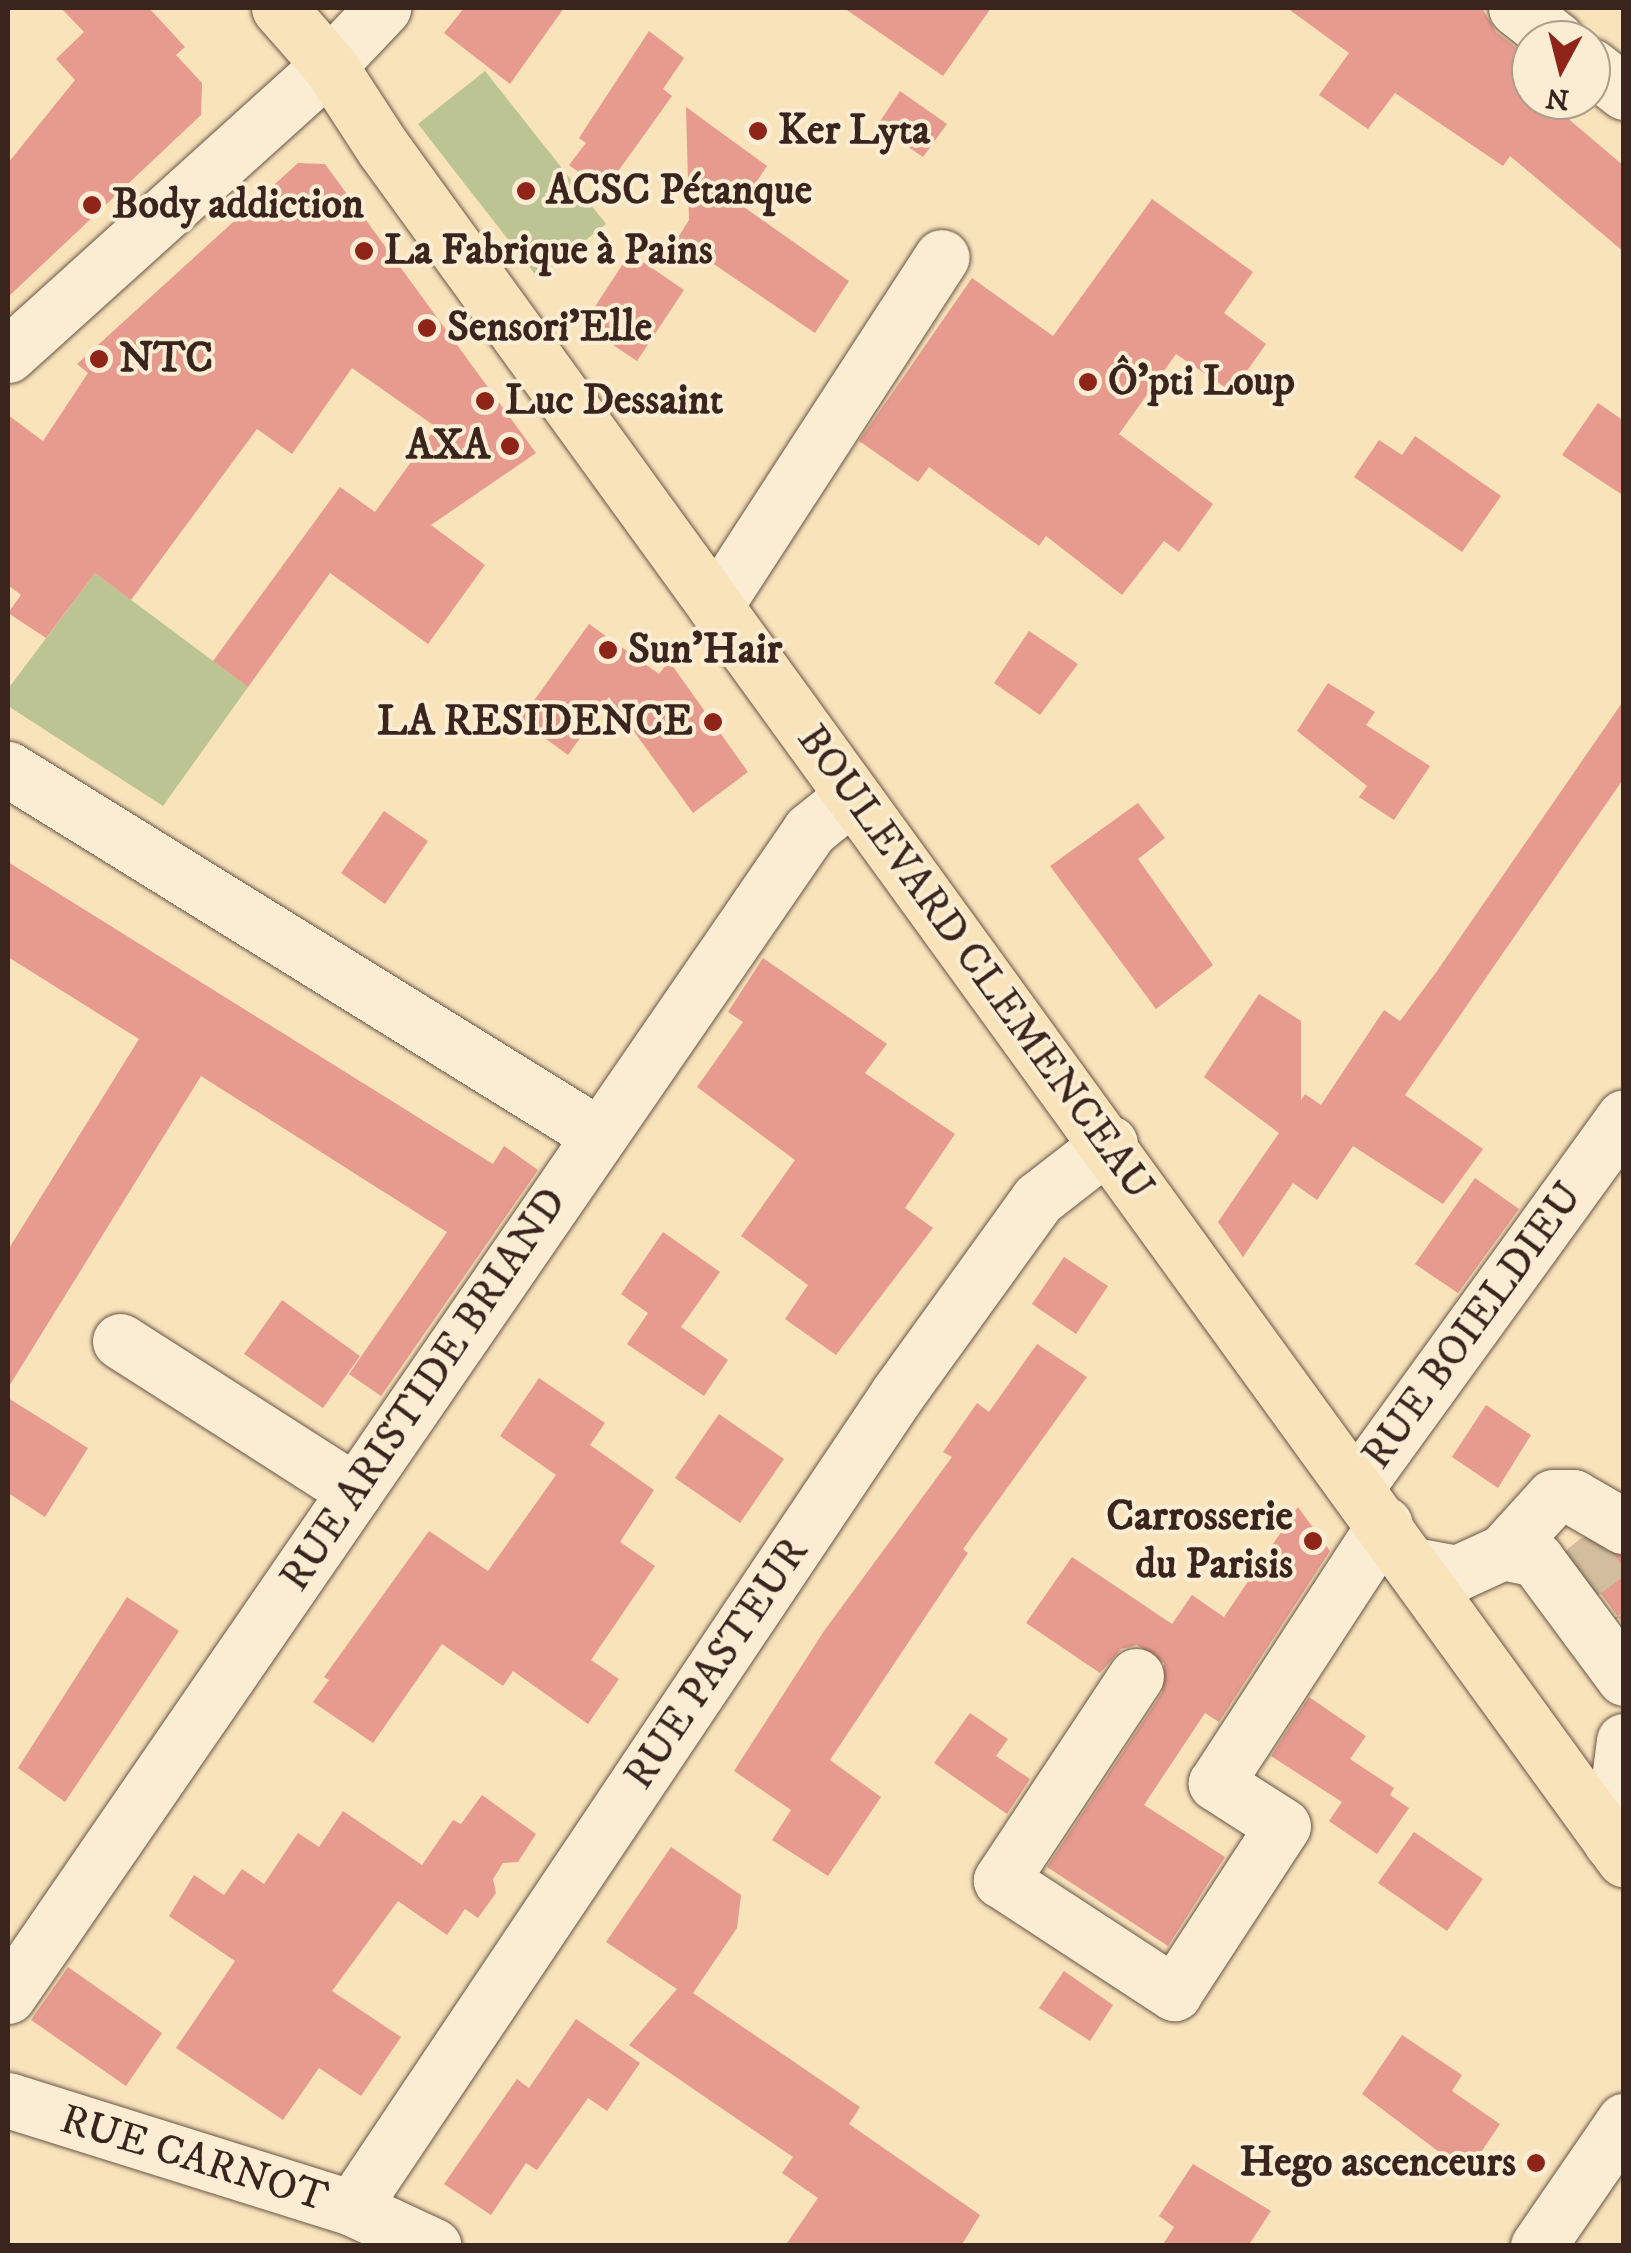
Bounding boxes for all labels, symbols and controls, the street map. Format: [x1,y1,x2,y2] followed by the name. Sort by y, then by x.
[1511,20,1611,120] north arrow
[1544,80,1571,117] text: N
[778,106,930,156] place label: Ker Lyta
[747,120,769,142] marker: Ker Lyta
[546,166,812,216] place label: ACSC Pétanque
[112,180,364,230] place label: Body addiction
[515,180,537,202] marker: ACSC Pétanque
[81,194,103,216] marker: Body addiction
[384,226,713,276] place label: La Fabrique à Pains
[353,240,375,262] marker: La Fabrique à Pains
[447,303,652,353] place label: Sensori'Elle
[416,317,438,339] marker: Sensori'Elle
[119,334,213,384] place label: NTC
[88,348,110,370] marker: NTC
[1108,357,1295,407] place label: Ô'pti Loup
[1077,371,1099,393] marker: Ô'pti Loup
[505,376,723,426] place label: Luc Dessaint
[474,390,496,412] marker: Luc Dessaint
[406,421,490,471] place label: AXA
[499,435,521,457] marker: AXA
[628,625,782,675] place label: Sun'Hair
[597,639,619,661] marker: Sun'Hair
[377,697,693,747] place label: LA RESIDENCE
[702,711,724,733] marker: LA RESIDENCE
[786,716,1164,1210] street label: BOULEVARD CLEMENCEAU
[1352,1173,1594,1479] street label: RUE BOIELDIEU
[270,1179,578,1601] street label: RUE ARISTIDE BRIAND
[1106,1492,1293,1590] place label: Carrosserie du Parisis
[614,1529,820,1799] street label: RUE PASTEUR
[1302,1530,1324,1552] marker: Carrosserie du Parisis
[54,2094,334,2224] street label: RUE CARNOT
[1240,2138,1516,2188] place label: Hego ascenceurs
[1525,2152,1547,2174] marker: Hego ascenceurs

